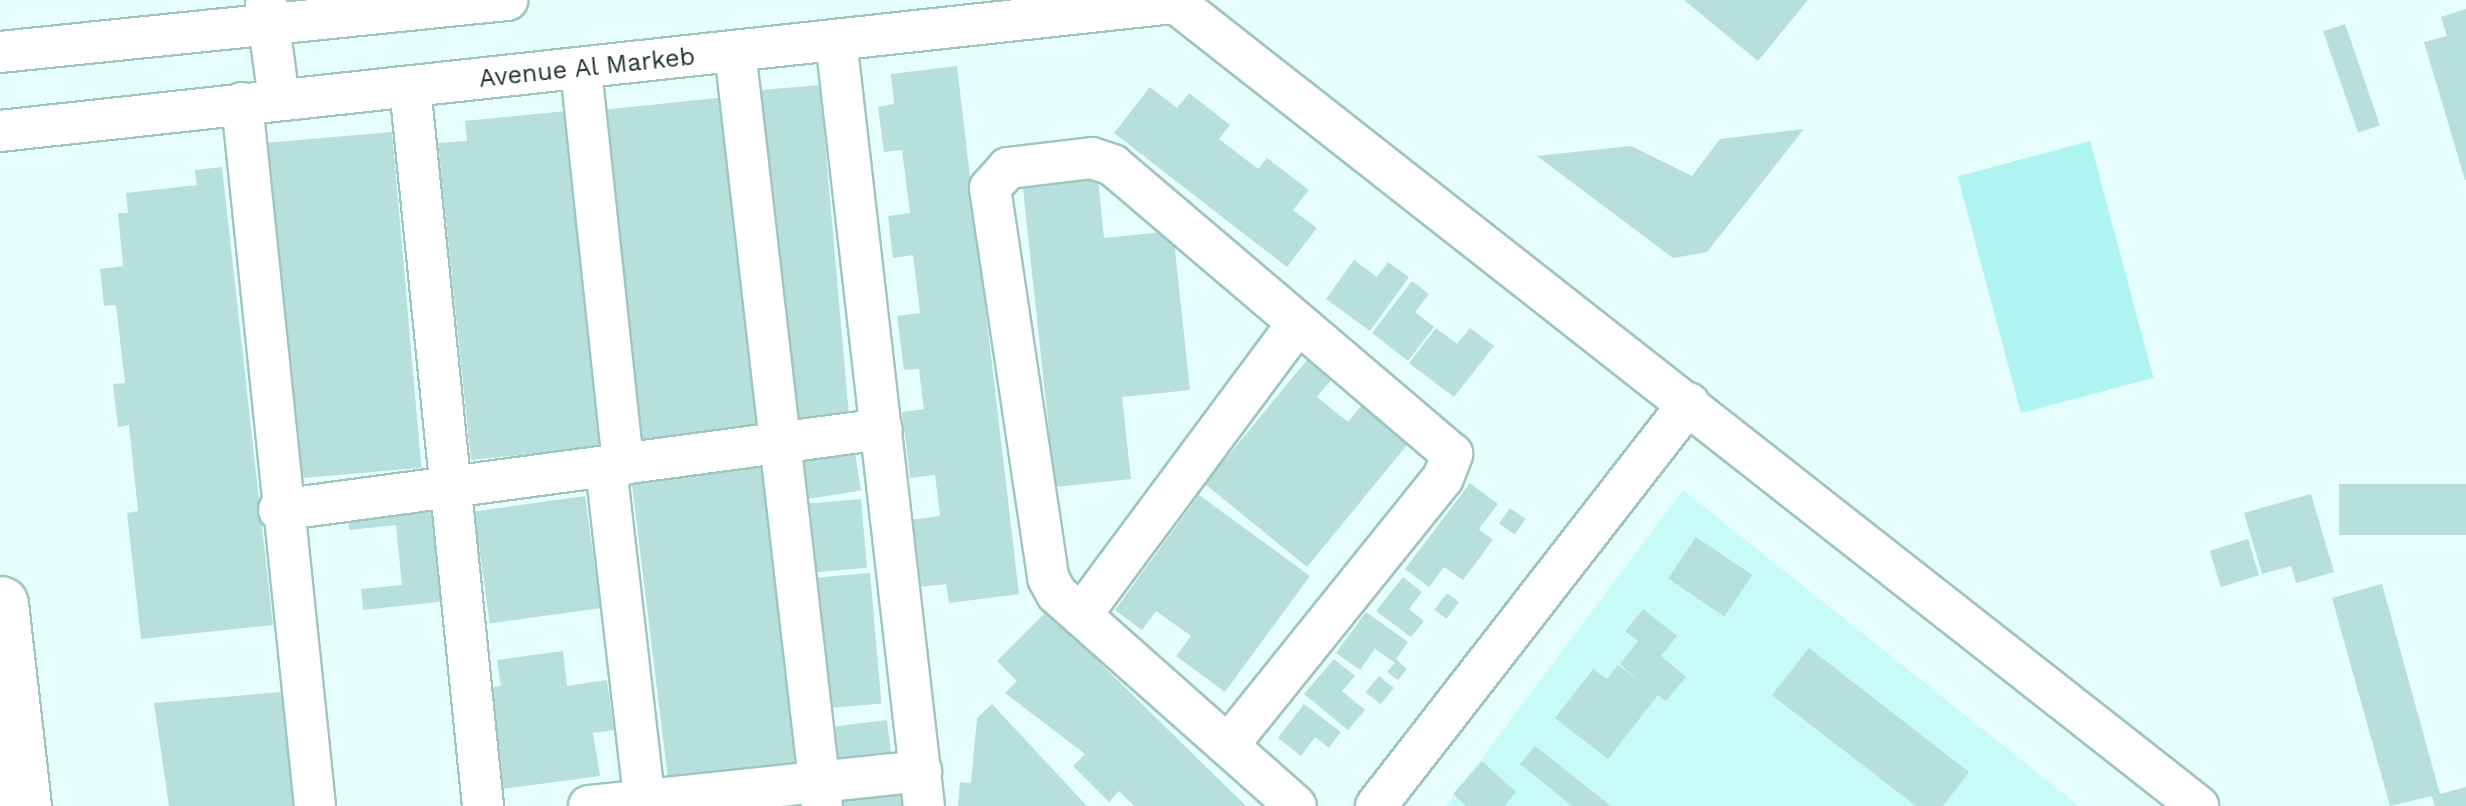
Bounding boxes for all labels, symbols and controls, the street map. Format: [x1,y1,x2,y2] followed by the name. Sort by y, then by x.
[477,42,697,94] street label: Avenue Al Markeb

